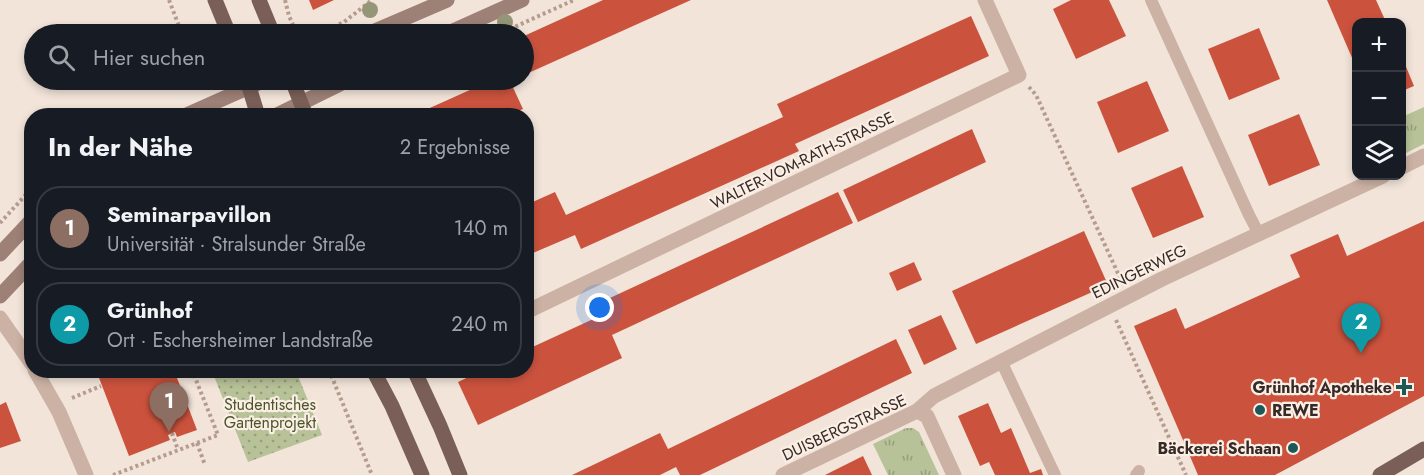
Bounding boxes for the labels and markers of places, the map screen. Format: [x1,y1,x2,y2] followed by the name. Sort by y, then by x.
[1342,304,1380,353] pin: 2
[1253,376,1392,399] place label: Grünhof Apotheke
[1397,380,1411,394] marker: Grünhof Apotheke
[150,382,188,432] pin: 1
[1272,399,1319,422] place label: REWE
[1253,403,1267,417] marker: REWE
[1157,437,1281,460] place label: Bäckerei Schaan
[1286,441,1300,455] marker: Bäckerei Schaan

